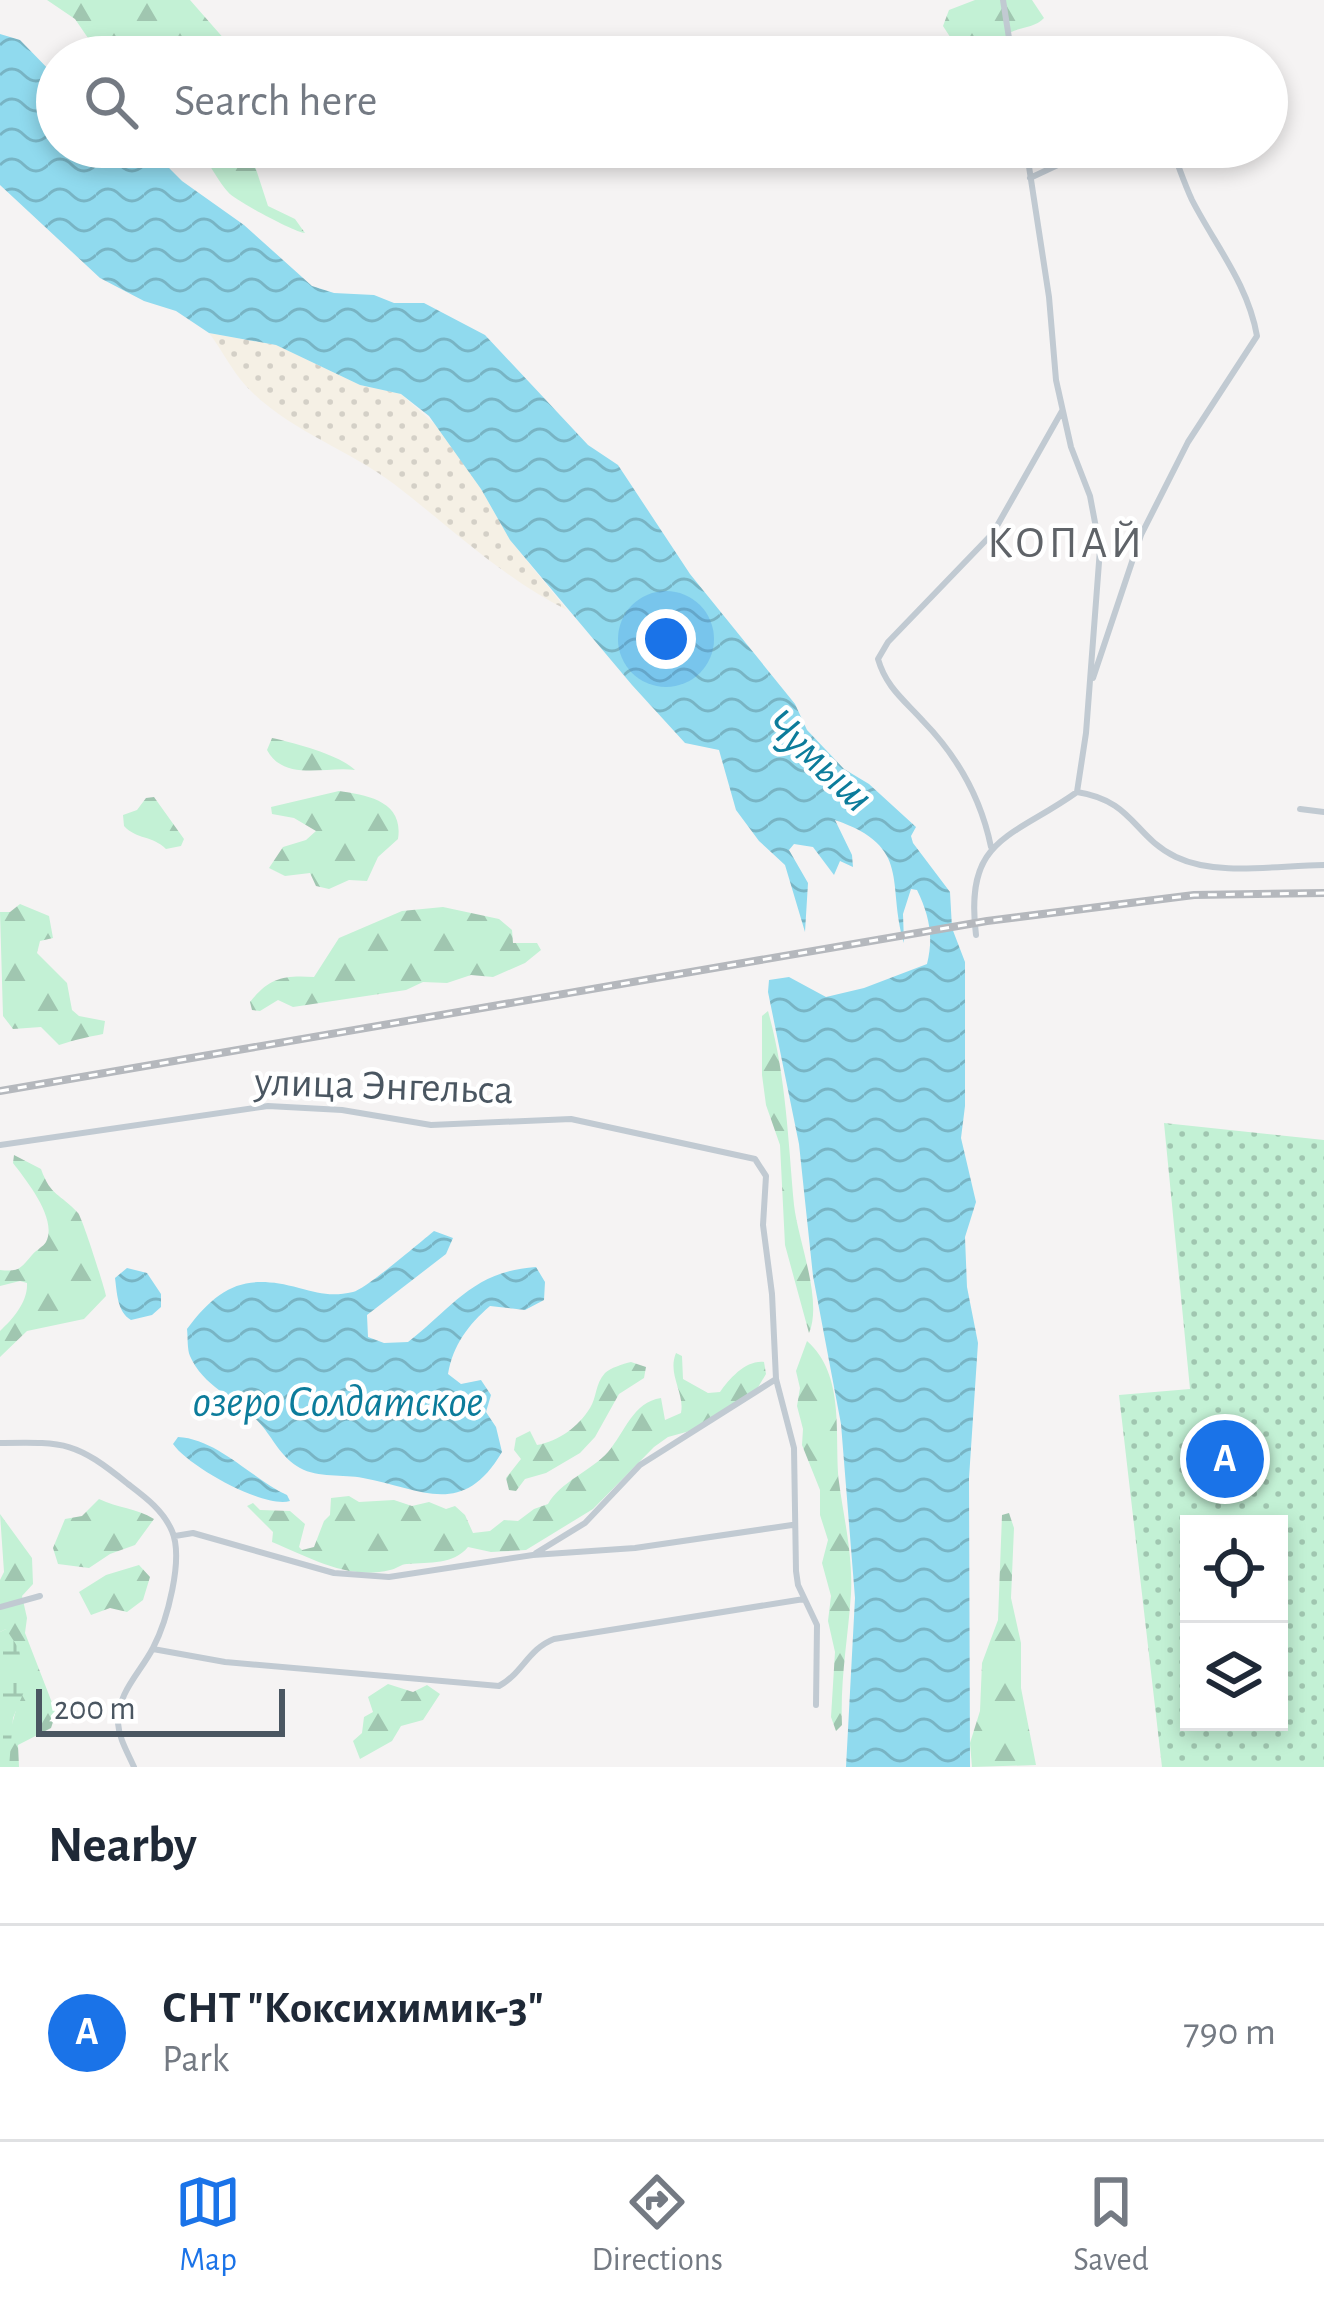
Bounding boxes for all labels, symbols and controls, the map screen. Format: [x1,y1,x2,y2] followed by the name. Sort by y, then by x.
[36,36,1288,168] search box
[78,69,144,135] icon: search
[174,79,377,124] text: Search here
[987,520,1145,566] district label: КОПАЙ
[636,609,696,669] your location
[757,701,881,821] water label: Чумыш
[253,1060,514,1112] street label: улица Энгельса
[193,1380,483,1425] water label: озеро Солдатское
[1186,1414,1264,1504] pin: A
[1180,1515,1288,1731] map controls
[1180,1515,1288,1623] button: locate
[1180,1623,1288,1731] button: layers
[36,1683,285,1736] scale bar
[54,1693,136,1726] text: 200 m
[48,1820,197,1871] text: Nearby
[162,1986,544,2031] text: СНТ "Коксихимик-3"
[75,2013,99,2052] text: A
[1183,2013,1276,2052] text: 790 m
[162,2040,229,2079] text: Park
[175,2169,241,2281] tab: Map
[591,2169,723,2281] tab: Directions
[1073,2169,1149,2281] tab: Saved

